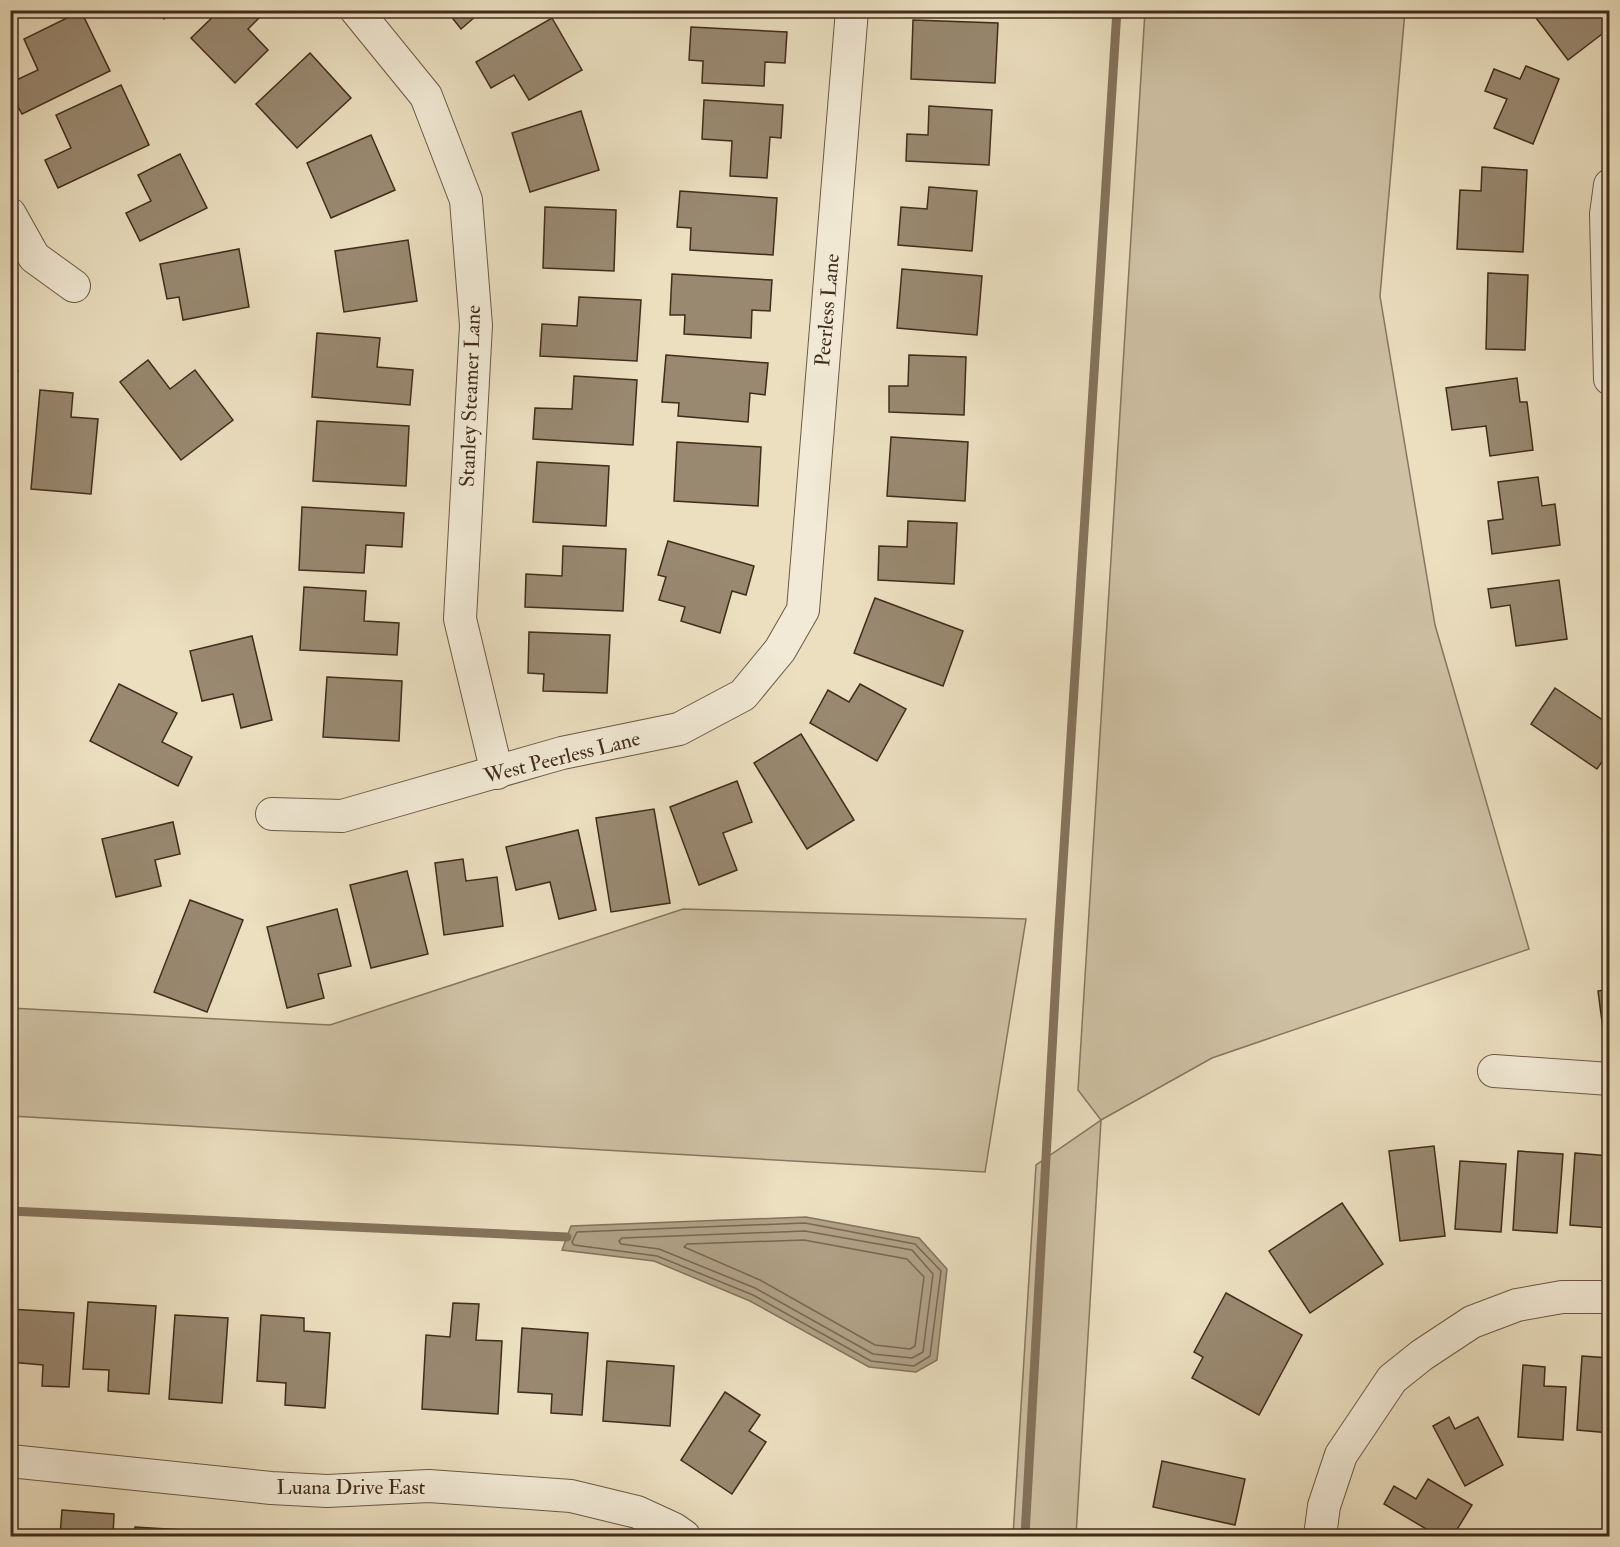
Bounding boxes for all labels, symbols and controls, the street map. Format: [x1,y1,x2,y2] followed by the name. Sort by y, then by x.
[809,252,846,368] street label: Peerless Lane
[454,304,487,488] street label: Stanley Steamer Lane
[480,725,643,790] street label: West Peerless Lane
[277,1474,426,1501] street label: Luana Drive East

